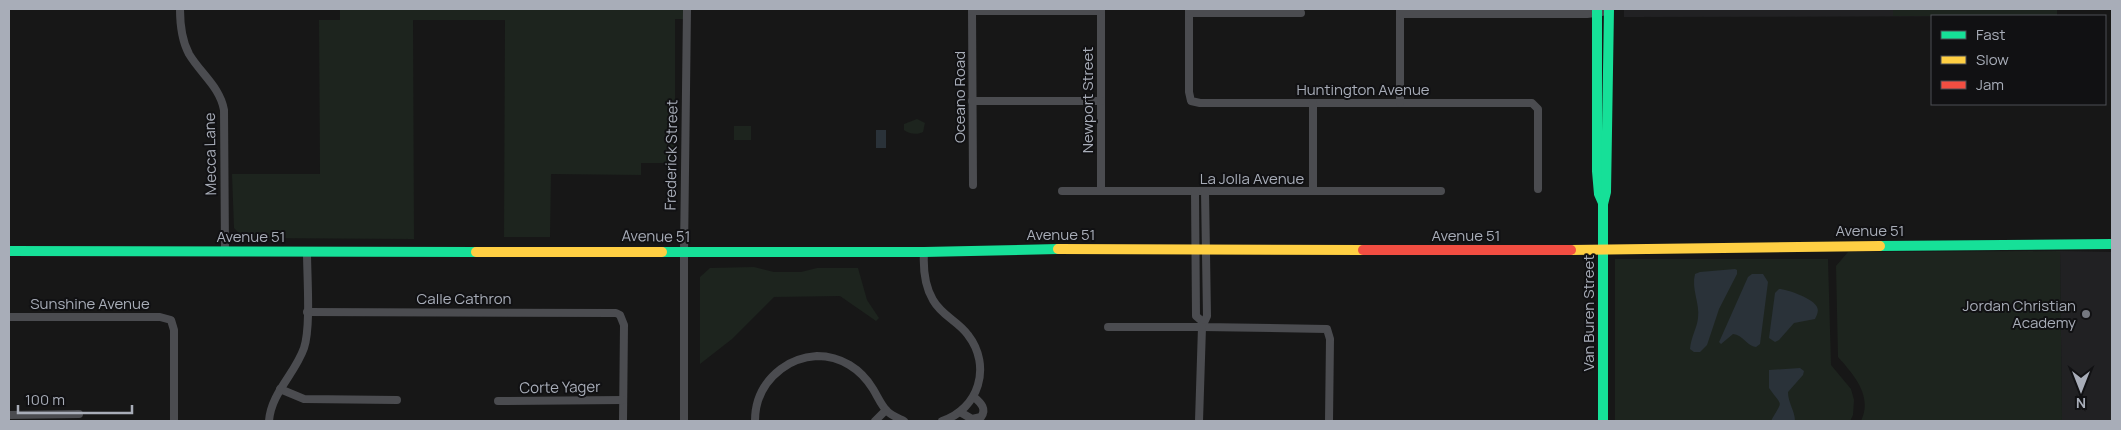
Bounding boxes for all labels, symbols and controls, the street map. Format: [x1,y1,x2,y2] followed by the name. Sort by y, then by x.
[1931,15,2106,105] legend
[1976,24,2005,45] text: Fast
[1077,47,1098,153] street label: Newport Street
[1976,49,2009,70] text: Slow
[949,51,970,143] street label: Oceano Road
[1976,74,2004,95] text: Jam
[1296,79,1430,100] street label: Huntington Avenue
[660,99,682,211] street label: Frederick Street
[199,112,221,196] street label: Mecca Lane
[1200,168,1304,189] street label: La Jolla Avenue
[1836,220,1904,241] street label: Avenue 51
[1027,224,1095,245] street label: Avenue 51
[621,225,691,247] street label: Avenue 51
[1432,225,1500,246] street label: Avenue 51
[217,226,285,247] street label: Avenue 51
[1578,255,1599,371] street label: Van Buren Street
[417,288,512,309] street label: Calle Cathron
[30,293,150,314] street label: Sunshine Avenue
[1963,295,2076,333] place label: Jordan Christian Academy
[2080,308,2092,320] marker: Jordan Christian Academy
[2056,365,2106,415] north arrow
[519,376,601,398] street label: Corte Yager
[18,382,131,414] scale bar
[25,389,65,410] text: 100 m
[2076,394,2086,413] text: N

